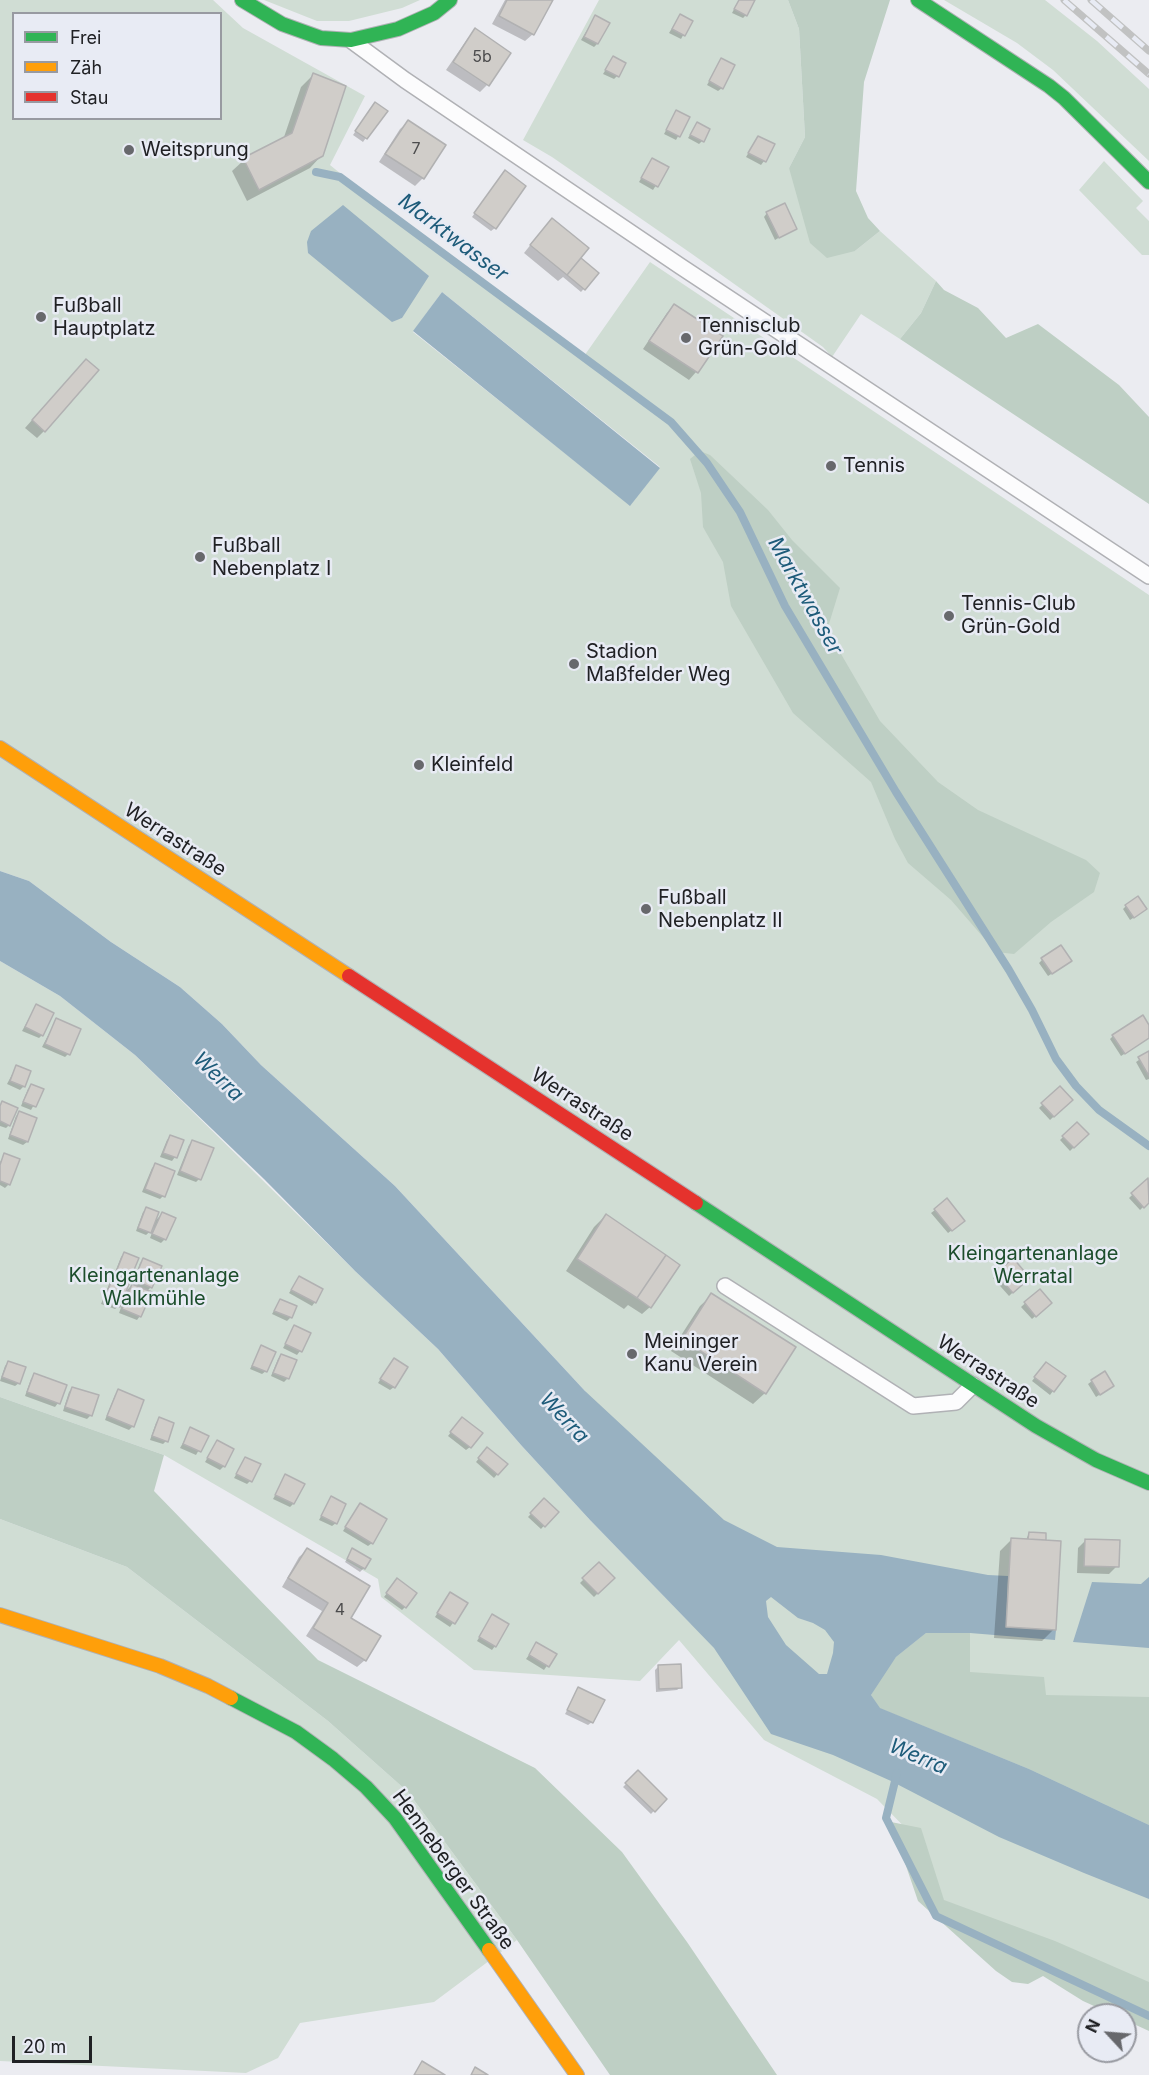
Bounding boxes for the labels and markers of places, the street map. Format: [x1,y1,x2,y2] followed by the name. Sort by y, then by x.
[141,138,249,162] place label: Weitsprung
[122,143,136,157] marker: Weitsprung
[53,294,156,341] place label: Fußball Hauptplatz
[34,310,48,324] marker: Fußball Hauptplatz
[698,314,800,361] place label: Tennisclub Grün-Gold
[679,331,693,345] marker: Tennisclub Grün-Gold
[843,454,905,478] place label: Tennis
[824,459,838,473] marker: Tennis
[212,534,331,581] place label: Fußball Nebenplatz I
[193,550,207,564] marker: Fußball Nebenplatz I
[961,592,1076,639] place label: Tennis-Club Grün-Gold
[942,609,956,623] marker: Tennis-Club Grün-Gold
[586,640,731,687] place label: Stadion Maßfelder Weg
[567,657,581,671] marker: Stadion Maßfelder Weg
[431,753,513,777] place label: Kleinfeld
[412,758,426,772] marker: Kleinfeld
[658,886,783,933] place label: Fußball Nebenplatz II
[639,902,653,916] marker: Fußball Nebenplatz II
[644,1330,758,1377] place label: Meininger Kanu Verein
[625,1347,639,1361] marker: Meininger Kanu Verein

